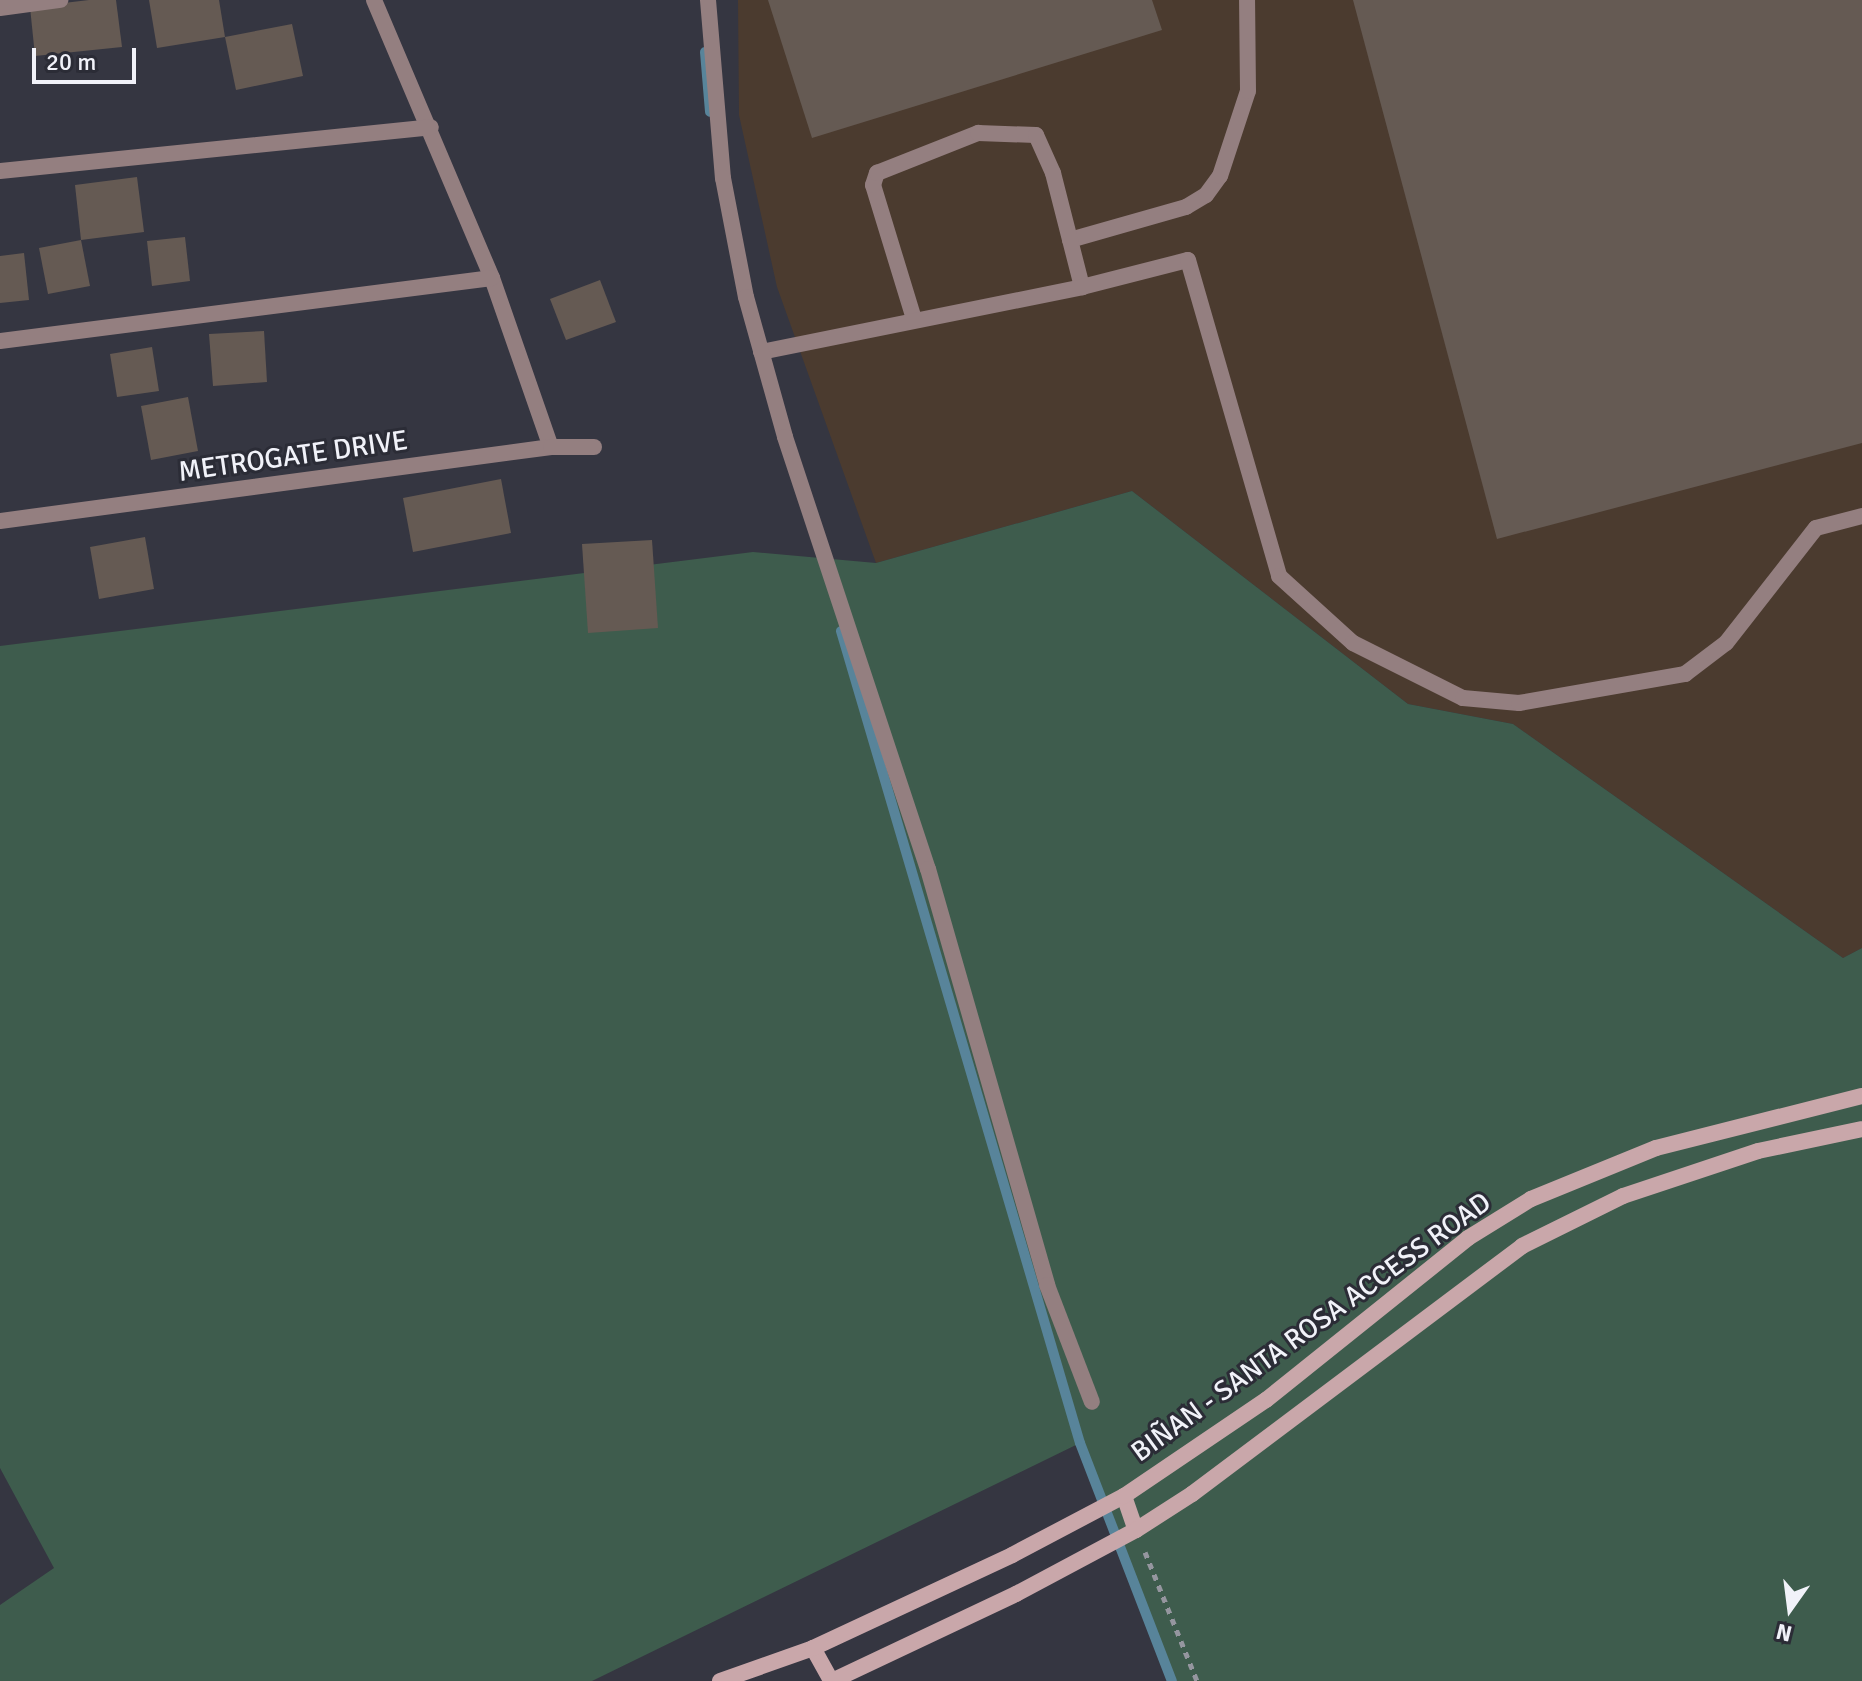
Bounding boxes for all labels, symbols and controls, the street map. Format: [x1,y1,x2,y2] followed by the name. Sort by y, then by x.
[36,32,140,82] scale bar
[46,47,96,77] text: 20 m
[176,423,410,489] street label: METROGATE DRIVE
[1125,1185,1497,1469] street label: BIÑAN - SANTA ROSA ACCESS ROAD
[1750,1569,1830,1649] north arrow
[1773,1618,1795,1648] text: N

